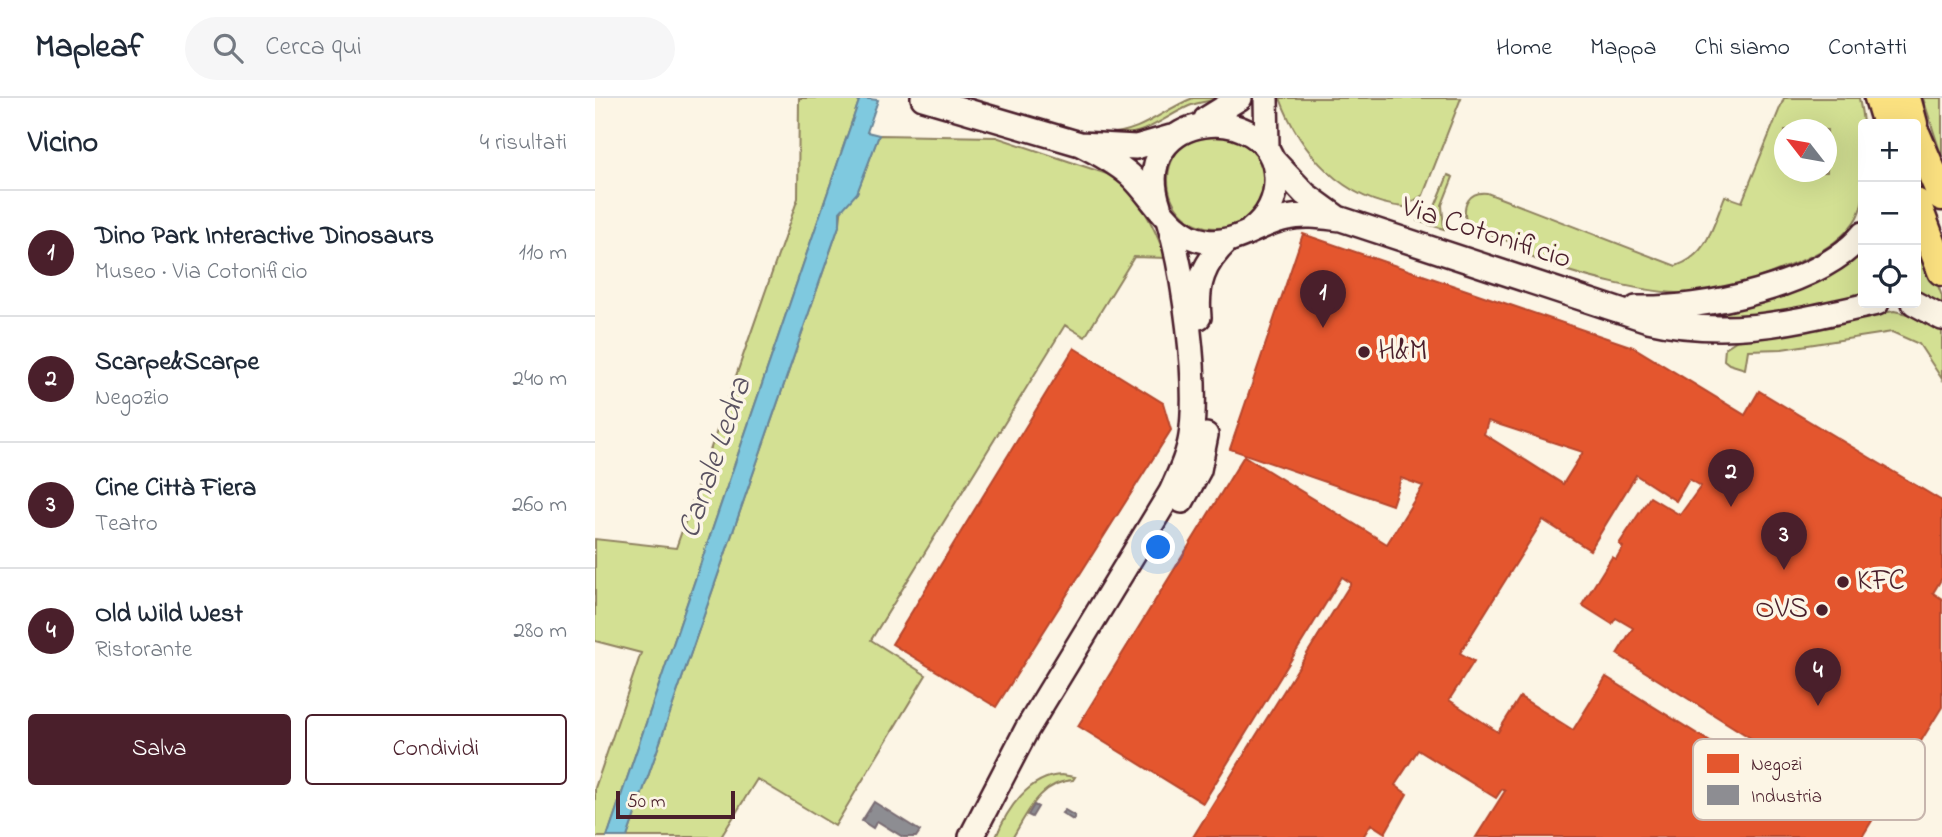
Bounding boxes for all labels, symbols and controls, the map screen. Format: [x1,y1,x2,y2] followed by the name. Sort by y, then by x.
[185,17,675,80] search box
[35,24,143,72] text: Mapleaf
[209,29,247,67] icon: search
[265,29,362,67] text: Cerca qui
[1496,31,1552,66] text: Home
[1590,31,1657,66] text: Mappa
[1695,31,1790,66] text: Chi siamo
[1828,31,1907,66] text: Contatti
[1774,119,1837,182] north arrow
[1858,119,1921,308] map controls
[1858,119,1921,182] button: +
[28,122,98,166] text: Vicino
[480,127,567,160] text: 4 risultati
[1858,182,1921,245] button: −
[1394,186,1577,282] street label: Via Cotonificio
[95,218,434,256] text: Dino Park Interactive Dinosaurs
[47,237,55,270] text: 1
[519,237,567,270] text: 110 m
[1858,245,1921,308] button: locate
[95,256,308,289] text: Museo · Via Cotonificio
[1300,270,1346,328] pin: 1
[1378,330,1427,374] place label: H&M
[95,344,259,382] text: Scarpe&Scarpe
[1356,344,1372,360] marker: H&M
[45,363,57,396] text: 2
[513,363,567,396] text: 240 m
[667,371,766,545] water label: Canale Ledra
[95,382,169,415] text: Negozio
[1708,449,1754,507] pin: 2
[95,470,256,508] text: Cine Città Fiera
[46,489,56,522] text: 3
[512,489,567,522] text: 260 m
[95,508,158,541] text: Teatro
[1761,512,1807,570] pin: 3
[1141,530,1175,564] your location
[1857,560,1905,604] place label: KFC
[1835,574,1851,590] marker: KFC
[1755,588,1808,632] place label: OVS
[95,596,243,634] text: Old Wild West
[1814,602,1830,618] marker: OVS
[46,615,56,648] text: 4
[513,615,567,648] text: 280 m
[95,634,192,667] text: Ristorante
[1795,648,1841,706] pin: 4
[28,714,291,785] button: Salva
[305,714,567,785] button: Condividi
[1693,739,1925,820] legend
[1751,752,1802,781] text: Negozi
[1751,784,1822,811] text: Industria
[616,788,735,820] scale bar
[627,789,666,816] text: 50 m

